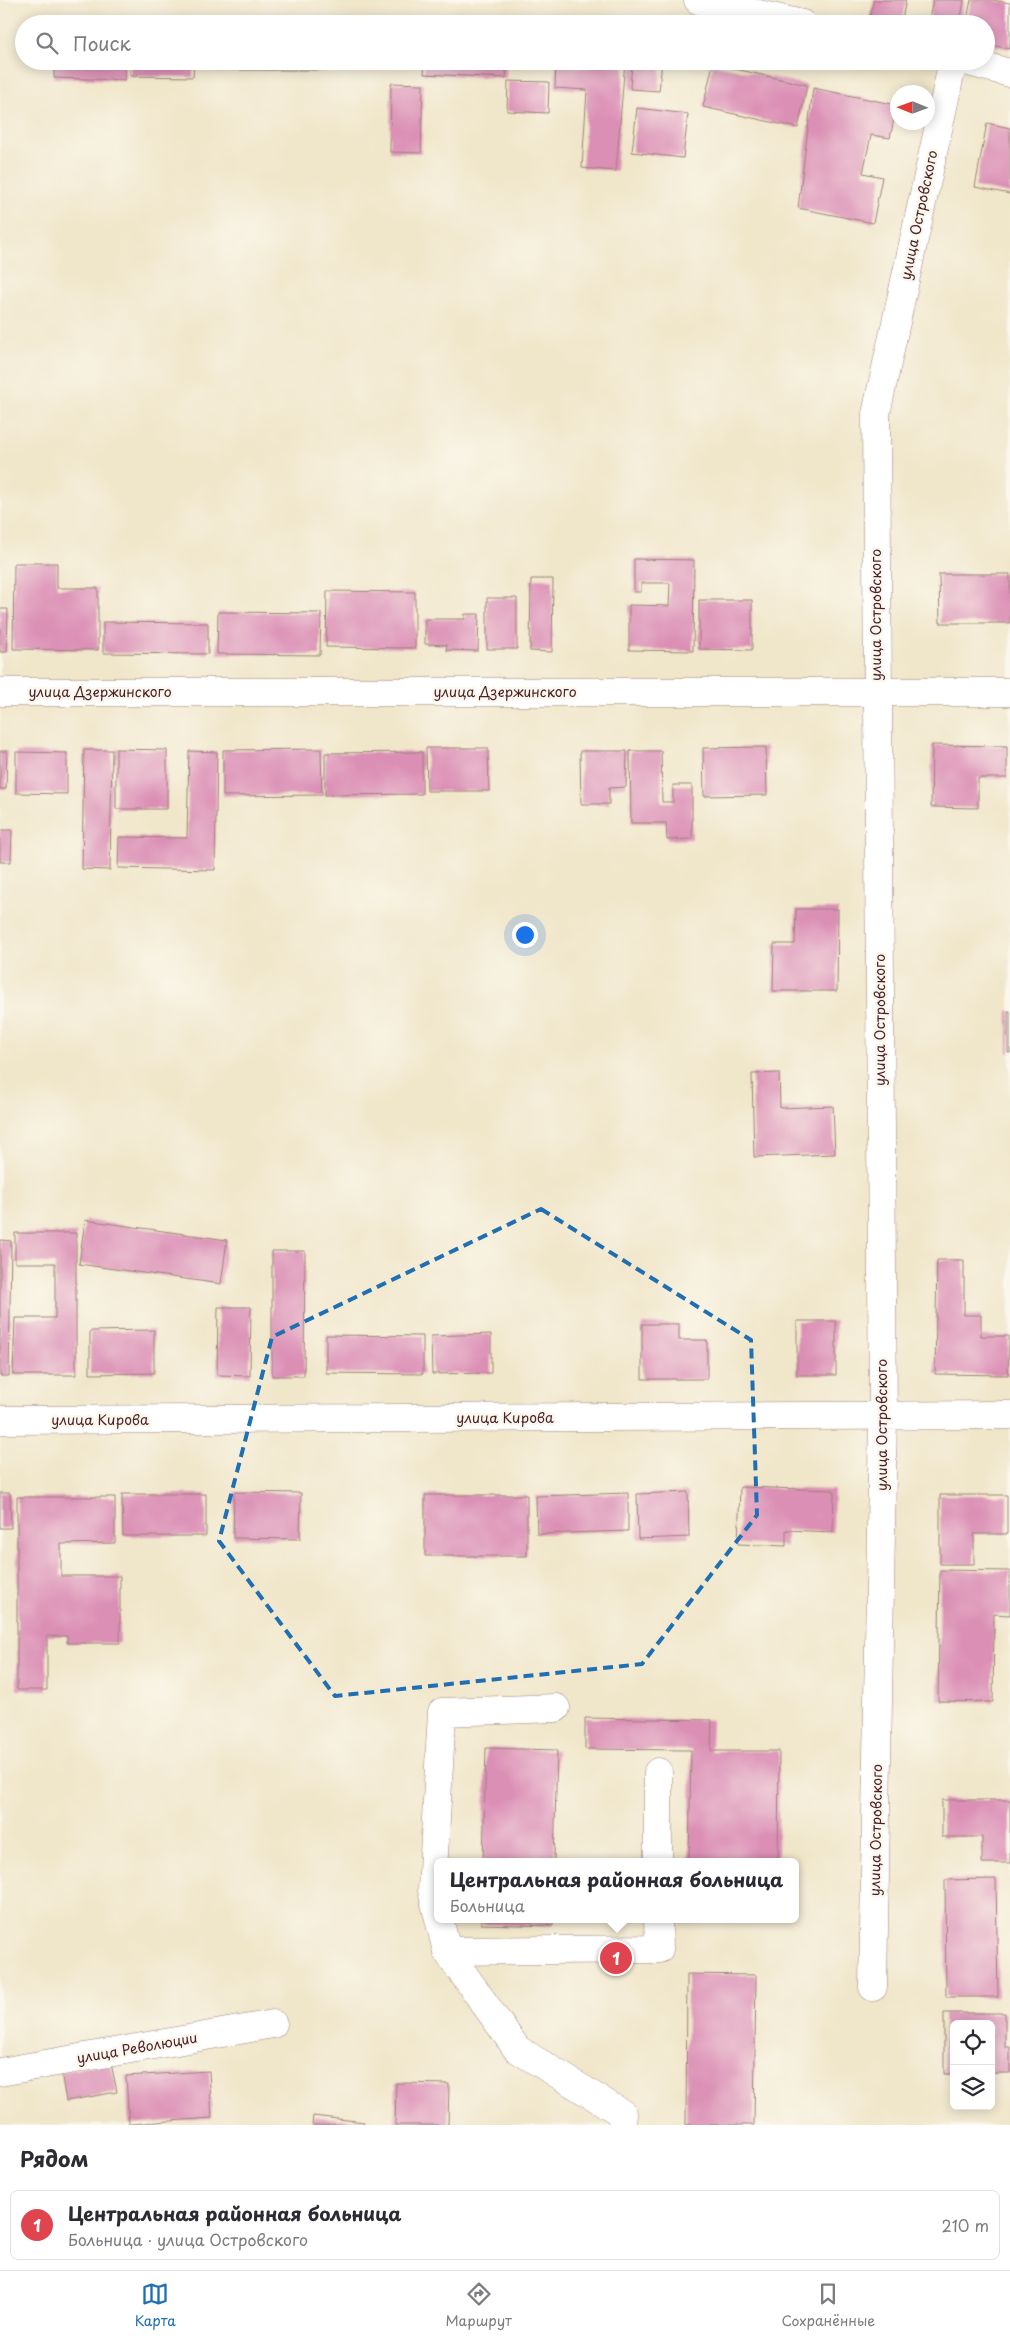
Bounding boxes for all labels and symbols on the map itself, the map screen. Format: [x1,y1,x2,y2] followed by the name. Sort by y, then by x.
[890,85,935,130] north arrow
[894,148,943,282] street label: улица Островского
[865,549,886,681] street label: улица Островского
[28,681,172,702] street label: улица Дзержинского
[433,681,577,702] street label: улица Дзержинского
[512,922,538,948] your location
[869,954,890,1086] street label: улица Островского
[871,1359,892,1491] street label: улица Островского
[456,1407,554,1428] street label: улица Кирова
[51,1409,149,1430] street label: улица Кирова
[864,1764,887,1896] street label: улица Островского
[600,1939,632,1977] pin: 1
[75,2027,199,2068] street label: улица Революции

